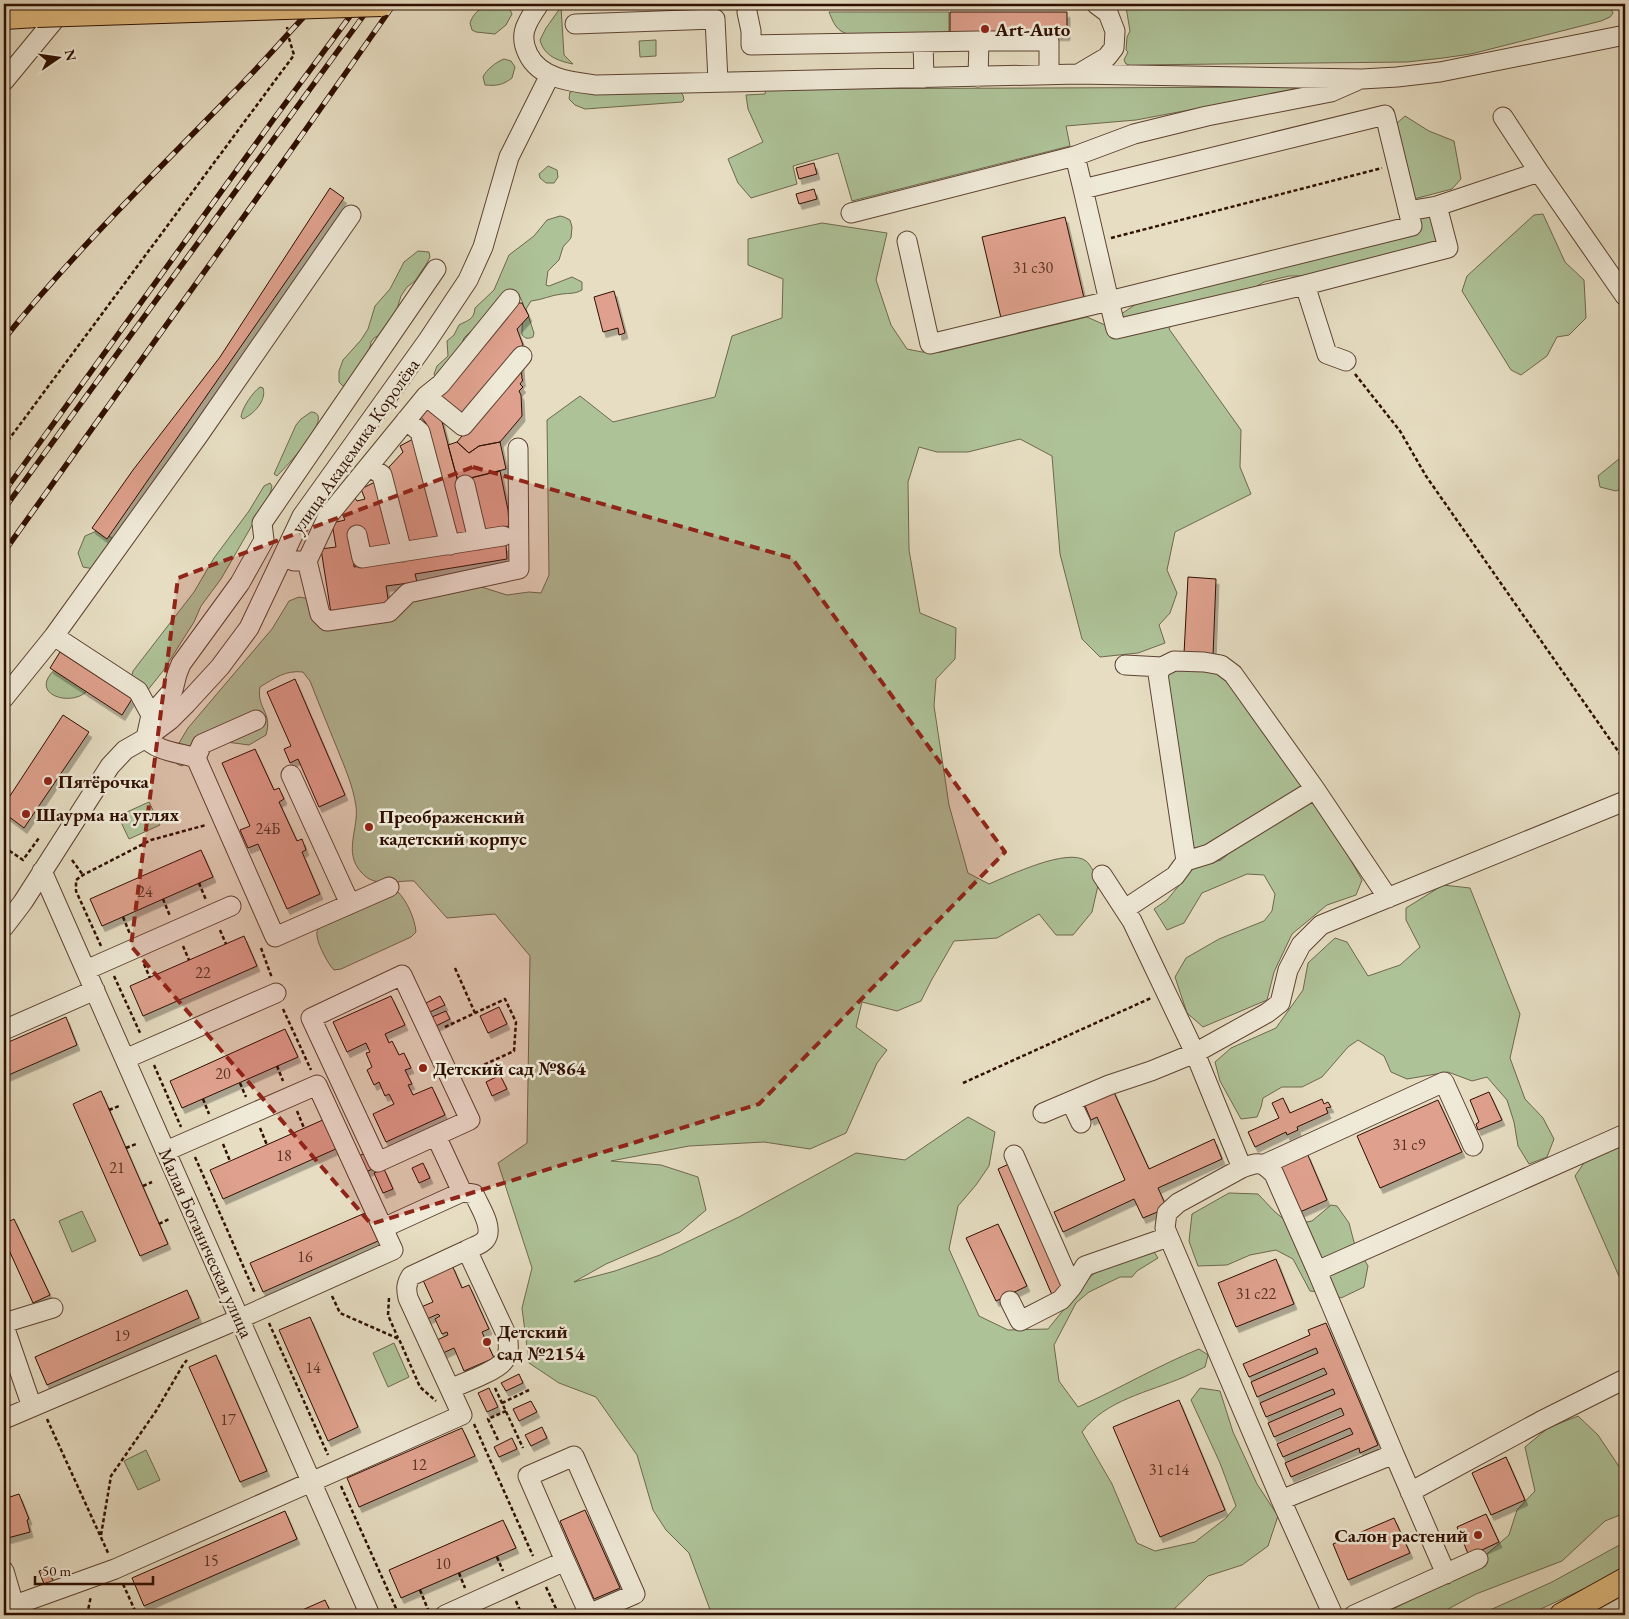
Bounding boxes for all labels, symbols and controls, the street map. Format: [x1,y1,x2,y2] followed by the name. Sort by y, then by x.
[994,17,1071,42] place label: Art-Auto
[979,23,991,35] marker: Art-Auto
[32,32,82,82] north arrow
[61,48,81,63] text: N
[1013,257,1054,278] house number: 31 с30
[285,353,425,539] street label: улица Академика Королёва
[58,769,150,794] place label: Пятёрочка
[42,775,54,787] marker: Пятёрочка
[36,802,180,827] place label: Шаурма на углях
[379,804,527,851] place label: Преображенский кадетский корпус
[20,808,32,820] marker: Шаурма на углях
[256,818,280,839] house number: 24Б
[363,821,375,833] marker: Преображенский кадетский корпус
[137,881,153,902] house number: 24
[195,962,211,983] house number: 22
[433,1056,587,1081] place label: Детский сад №864
[417,1062,429,1074] marker: Детский сад №864
[215,1063,231,1084] house number: 20
[1393,1134,1426,1155] house number: 31 с9
[153,1144,259,1342] street label: Малая Ботаническая улица
[276,1145,292,1166] house number: 18
[109,1157,125,1178] house number: 21
[297,1246,313,1267] house number: 16
[1236,1283,1277,1304] house number: 31 с22
[497,1319,586,1366] place label: Детский сад №2154
[114,1325,130,1346] house number: 19
[481,1336,493,1348] marker: Детский сад №2154
[305,1357,321,1378] house number: 14
[220,1409,236,1430] house number: 17
[411,1454,427,1475] house number: 12
[1149,1459,1190,1480] house number: 31 с14
[1335,1523,1468,1548] place label: Салон растений
[1472,1529,1484,1541] marker: Салон растений
[203,1550,219,1571] house number: 15
[435,1553,451,1574] house number: 10
[35,1554,152,1586] scale bar
[42,1561,71,1580] text: 50 m

